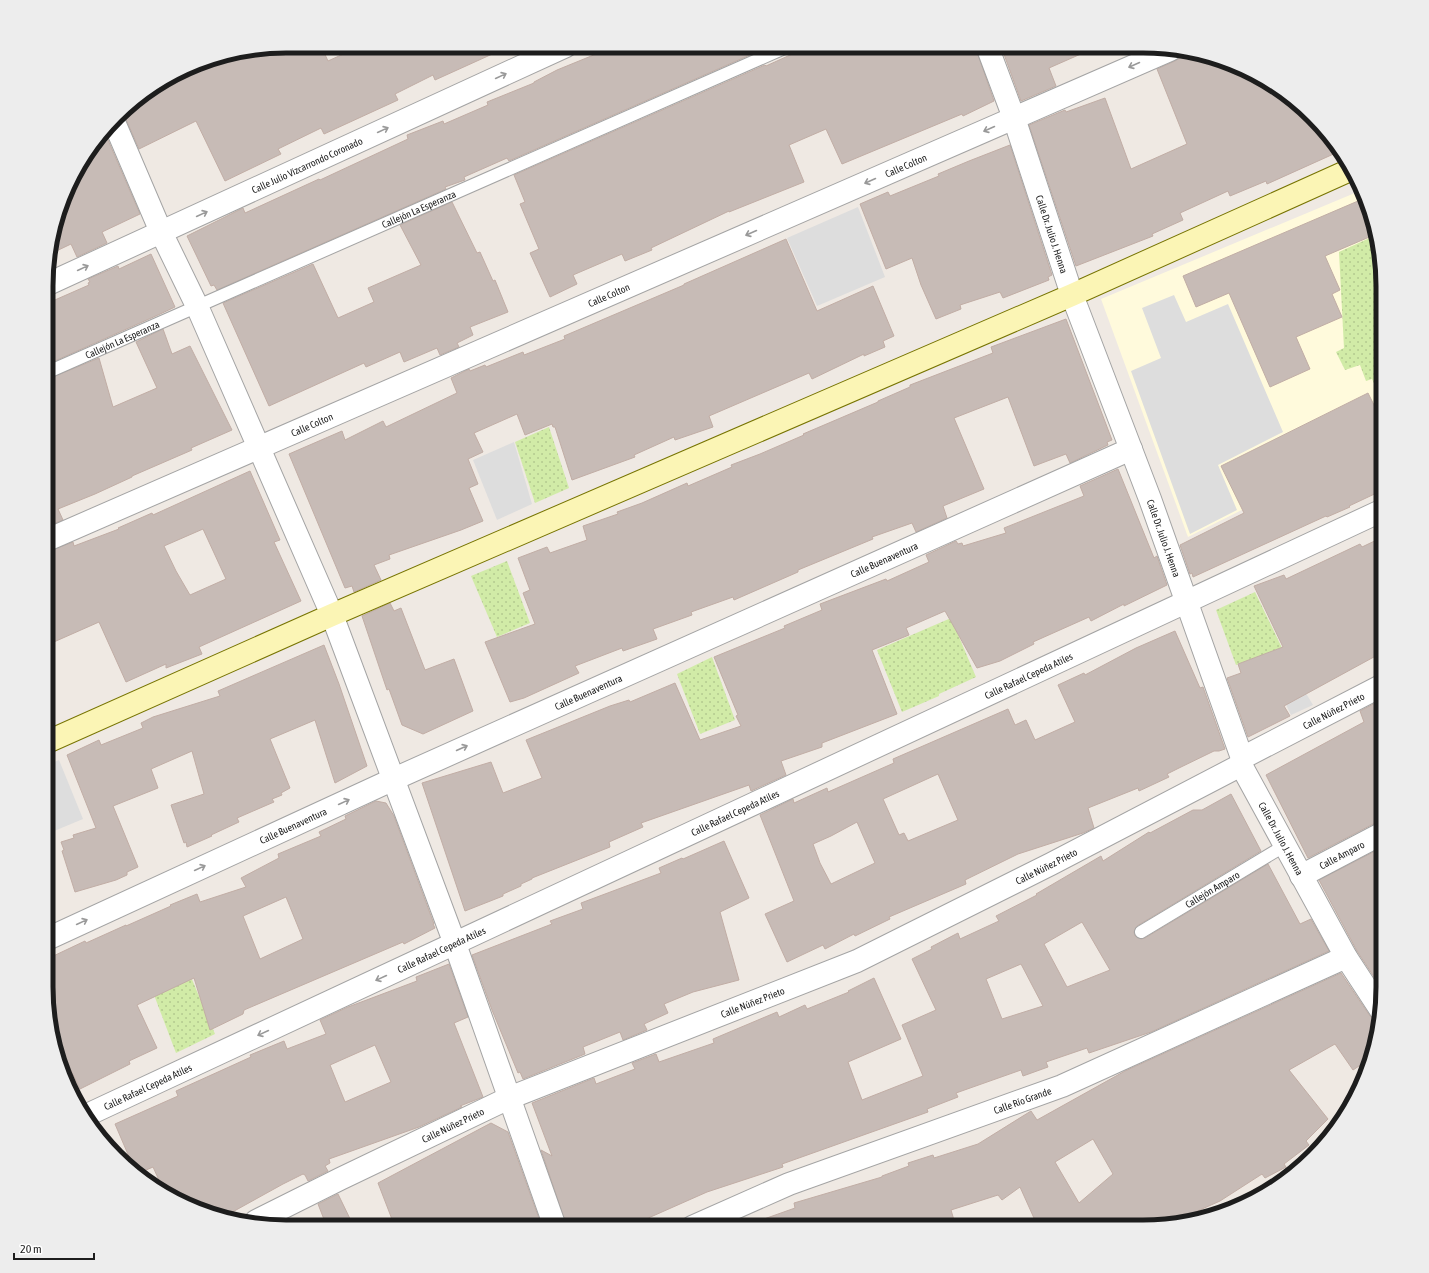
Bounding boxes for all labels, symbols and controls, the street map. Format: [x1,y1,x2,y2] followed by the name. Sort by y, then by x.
[1128,62,1140,69] one-way arrow
[495,72,507,79] one-way arrow
[377,126,389,133] one-way arrow
[984,126,996,133] one-way arrow
[250,135,364,195] street label: Calle Julio Vizcarrondo Coronado
[883,151,929,179] street label: Calle Colton
[865,178,877,185] one-way arrow
[380,188,458,230] street label: Callejón La Esperanza
[1034,194,1070,275] street label: Calle Dr. Julio J. Henna
[195,210,207,217] one-way arrow
[745,230,757,237] one-way arrow
[77,264,89,271] one-way arrow
[586,281,632,309] street label: Calle Colton
[83,318,161,360] street label: Callejón La Esperanza
[289,410,335,438] street label: Calle Colton
[1145,498,1183,579] street label: Calle Dr. Julio J. Henna
[849,540,920,579] street label: Calle Buenaventura
[983,650,1075,701] street label: Calle Rafael Cepeda Atiles
[553,672,624,712] street label: Calle Buenaventura
[1301,690,1366,731] street label: Calle Núñez Prieto
[456,744,468,751] one-way arrow
[689,787,781,838] street label: Calle Rafael Cepeda Atiles
[337,798,349,805] one-way arrow
[1257,800,1306,877] street label: Calle Dr. Julio J. Henna
[258,805,329,846] street label: Calle Buenaventura
[1317,838,1366,871] street label: Calle Amparo
[1014,846,1079,886] street label: Calle Núñez Prieto
[194,864,206,871] one-way arrow
[1183,869,1242,910] street label: Callejón Amparo
[76,918,88,925] one-way arrow
[396,924,487,975] street label: Calle Rafael Cepeda Atiles
[375,975,387,982] one-way arrow
[719,985,786,1020] street label: Calle Núñez Prieto
[258,1030,270,1037] one-way arrow
[102,1061,194,1112] street label: Calle Rafael Cepeda Atiles
[992,1085,1053,1116] street label: Calle Río Grande
[420,1105,486,1145] street label: Calle Núñez Prieto
[14,1235,94,1261] scale bar
[20,1242,42,1256] text: 20 m

